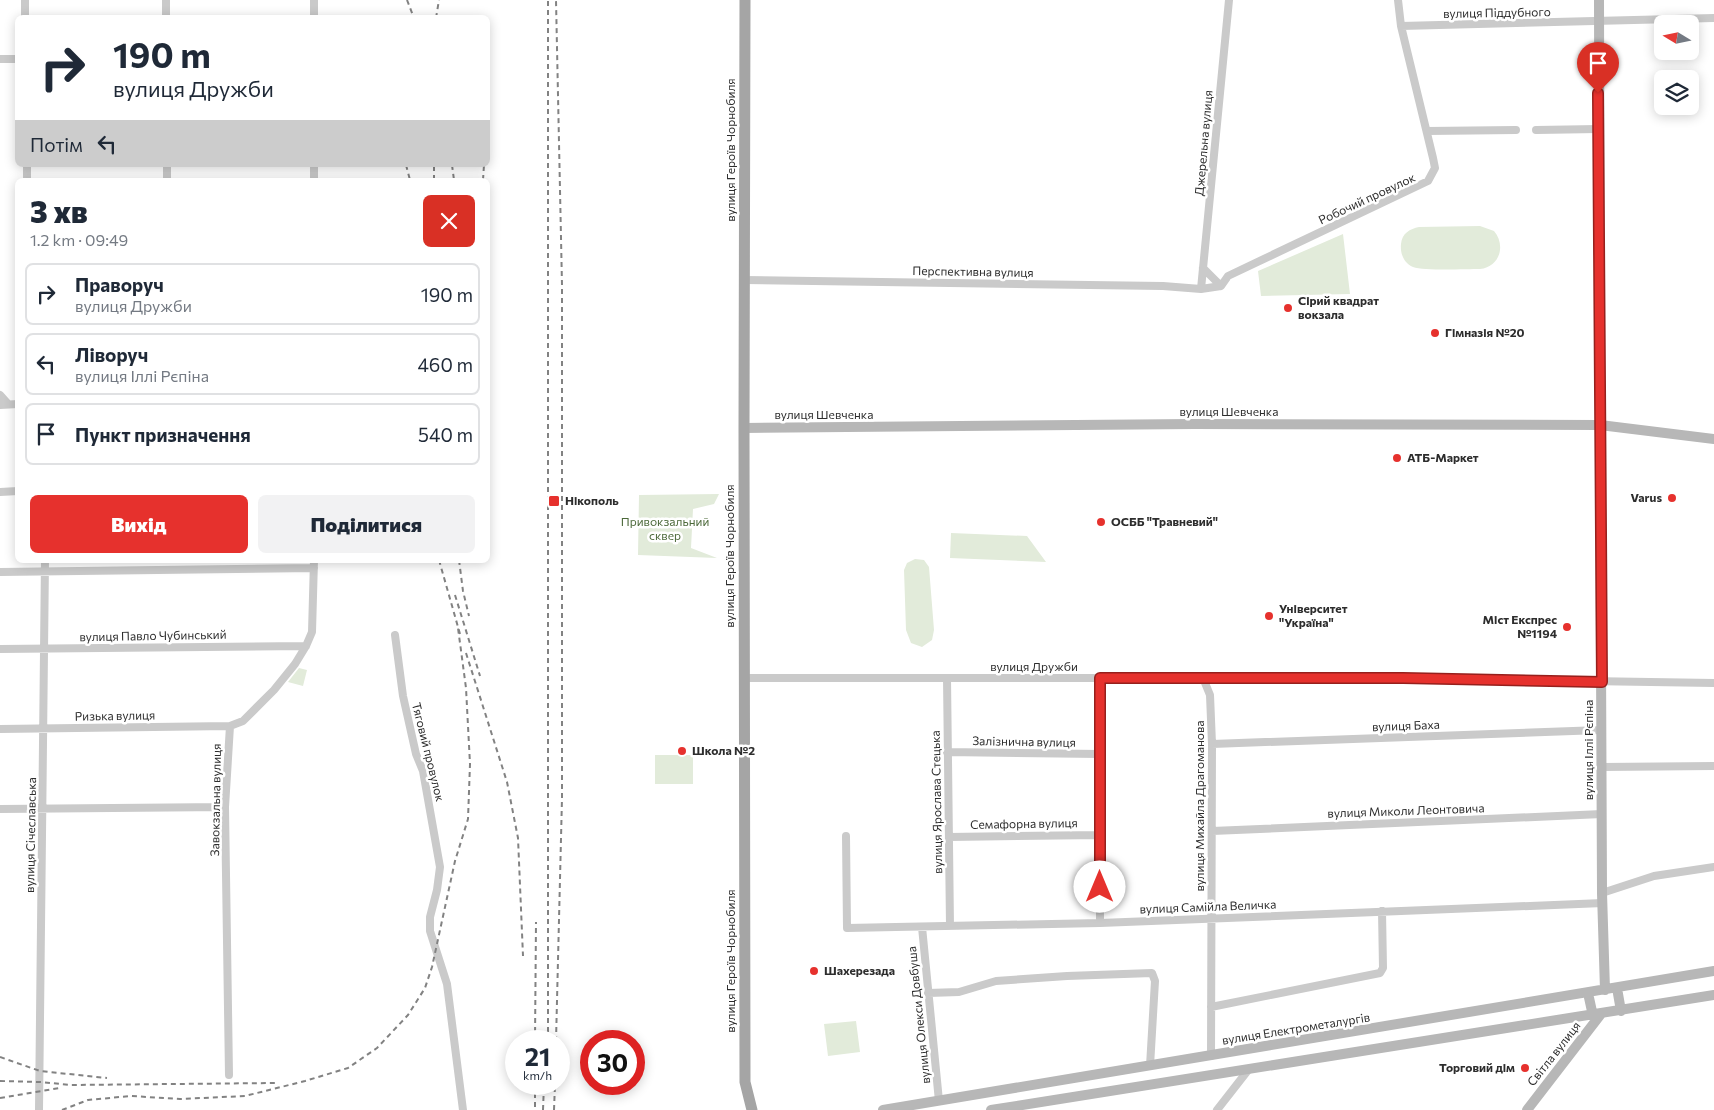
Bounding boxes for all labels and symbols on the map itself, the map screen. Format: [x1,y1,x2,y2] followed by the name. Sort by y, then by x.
[1443,4,1551,20] street label: вулиця Піддубного
[1654,15,1699,60] north arrow
[1577,42,1619,93] pin
[723,78,737,222] street label: вулиця Героїв Чорнобиля
[1191,89,1215,196] street label: Джерельна вулиця
[1316,169,1418,227] street label: Робочий провулок
[912,263,1034,279] street label: Перспективна вулиця
[1298,293,1379,321] place label: Сірий квадрат вокзала
[1282,302,1294,314] marker: Сірий квадрат вокзала
[1445,325,1524,339] place label: Гімназія №20
[1429,327,1441,339] marker: Гімназія №20
[1180,404,1278,418] street label: вулиця Шевченка
[775,407,873,421] street label: вулиця Шевченка
[1407,450,1479,464] place label: АТБ-Маркет
[1391,452,1403,464] marker: АТБ-Маркет
[722,484,736,628] street label: вулиця Героїв Чорнобиля
[1630,490,1662,504] place label: Varus
[1666,492,1678,504] marker: Varus
[565,493,619,507] place label: Нікополь
[547,494,561,508] marker: Нікополь
[621,514,709,542] park label: Привокзальний сквер
[1111,514,1218,528] place label: ОСББ "Травневий"
[1095,516,1107,528] marker: ОСББ "Травневий"
[1279,601,1348,629] place label: Університет "Україна"
[1263,610,1275,622] marker: Університет "Україна"
[1483,612,1558,640] place label: Міст Експрес №1194
[1561,621,1573,633] marker: Міст Експрес №1194
[79,627,227,643] street label: вулиця Павло Чубинський
[990,659,1078,673] street label: вулиця Дружби
[1581,700,1595,800] street label: вулиця Іллі Рєпіна
[410,701,448,803] street label: Тяговий провулок
[75,707,155,723] street label: Ризька вулиця
[1372,717,1440,733] street label: вулиця Баха
[1192,720,1206,892] street label: вулиця Михайла Драгоманова
[928,730,944,874] street label: вулиця Ярослава Стецька
[972,733,1076,749] street label: Залізнична вулиця
[207,743,223,856] street label: Завокзальна вулиця
[692,743,755,757] place label: Школа №2
[676,745,688,757] marker: Школа №2
[22,777,38,893] street label: вулиця Січеславська
[1327,800,1485,820] street label: вулиця Миколи Леонтовича
[970,815,1078,831] street label: Семафорна вулиця
[1073,860,1125,912] position arrow
[723,889,737,1033] street label: вулиця Героїв Чорнобиля
[1139,897,1277,915] street label: вулиця Самійла Величка
[904,946,932,1085] street label: вулиця Олекси Довбуша
[824,963,895,977] place label: Шахерезада
[808,965,820,977] marker: Шахерезада
[1221,1009,1371,1047] street label: вулиця Електрометалургів
[1524,1018,1583,1088] street label: Світла вулиця
[580,1030,645,1095] speed limit sign: 30
[1439,1060,1515,1074] place label: Торговий дім
[1519,1062,1531,1074] marker: Торговий дім

